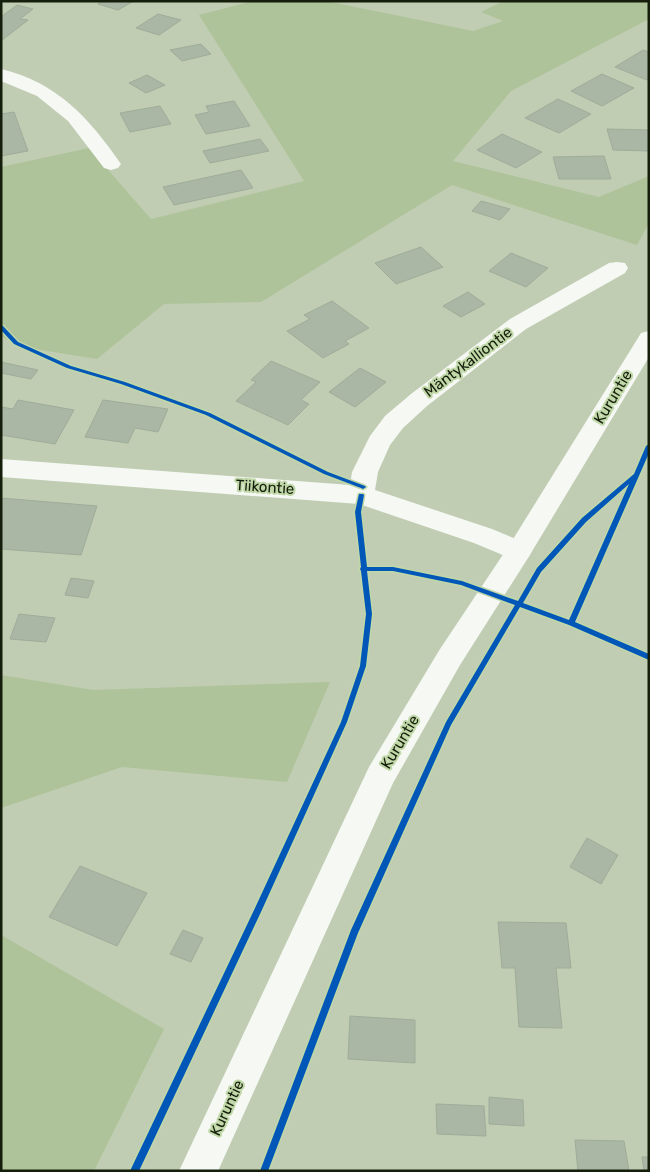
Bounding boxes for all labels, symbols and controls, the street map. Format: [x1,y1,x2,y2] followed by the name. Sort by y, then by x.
[420,323,516,401] street label: Mäntykalliontie
[590,367,636,427] street label: Kuruntie
[235,476,295,498] street label: Tiikontie
[377,712,423,772] street label: Kuruntie
[206,1077,248,1139] street label: Kuruntie

